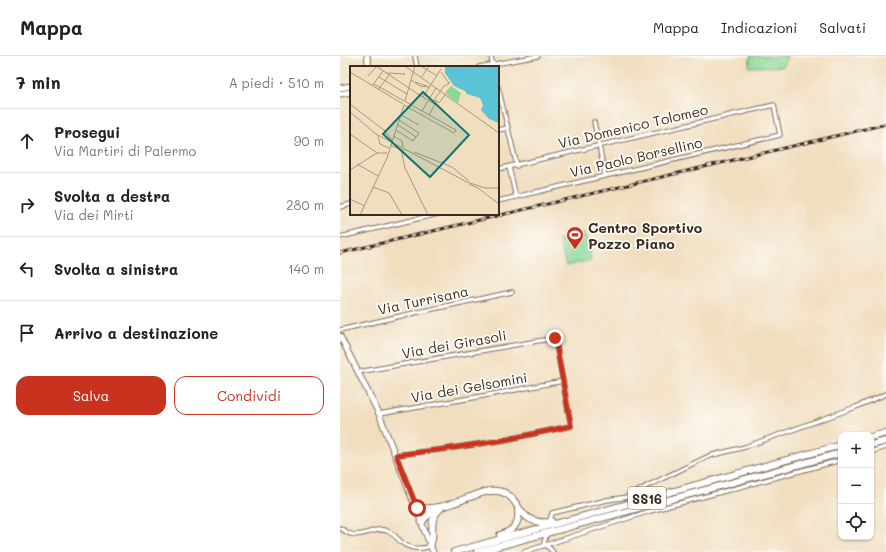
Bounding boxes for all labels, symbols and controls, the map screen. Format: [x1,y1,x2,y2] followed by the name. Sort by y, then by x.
[20,15,83,40] text: Mappa
[653,18,699,37] text: Mappa
[721,18,797,37] text: Indicazioni
[819,18,866,37] text: Salvati
[350,66,499,215] inset map
[16,71,61,93] text: 7 min
[229,74,324,91] text: A piedi · 510 m
[556,99,710,153] street label: Via Domenico Tolomeo
[54,122,120,142] text: Prosegui
[16,130,38,152] icon: ahead
[294,132,324,149] text: 90 m
[568,133,704,181] street label: Via Paolo Borsellino
[54,142,196,159] text: Via Martiri di Palermo
[54,186,170,206] text: Svolta a destra
[16,194,38,216] icon: right
[286,196,324,213] text: 280 m
[54,206,134,223] text: Via dei Mirti
[588,218,703,253] place label: Centro Sportivo Pozzo Piano
[565,225,585,250] sports icon: Centro Sportivo Pozzo Piano
[16,258,38,280] icon: left
[54,259,178,279] text: Svolta a sinistra
[288,260,324,277] text: 140 m
[376,281,470,319] street label: Via Turrisana
[16,322,38,344] icon: arrive
[54,323,218,343] text: Arrivo a destinazione
[400,325,508,363] street label: Via dei Girasoli
[546,329,564,347] route end
[409,367,529,407] street label: Via dei Gelsomini
[16,376,166,415] button: Salva
[174,376,324,415] button: Condividi
[838,432,874,540] map controls
[838,432,874,468] button: +
[838,468,874,504] button: −
[628,487,666,509] road number: SS16
[408,499,426,517] route start
[838,504,874,540] button: locate

